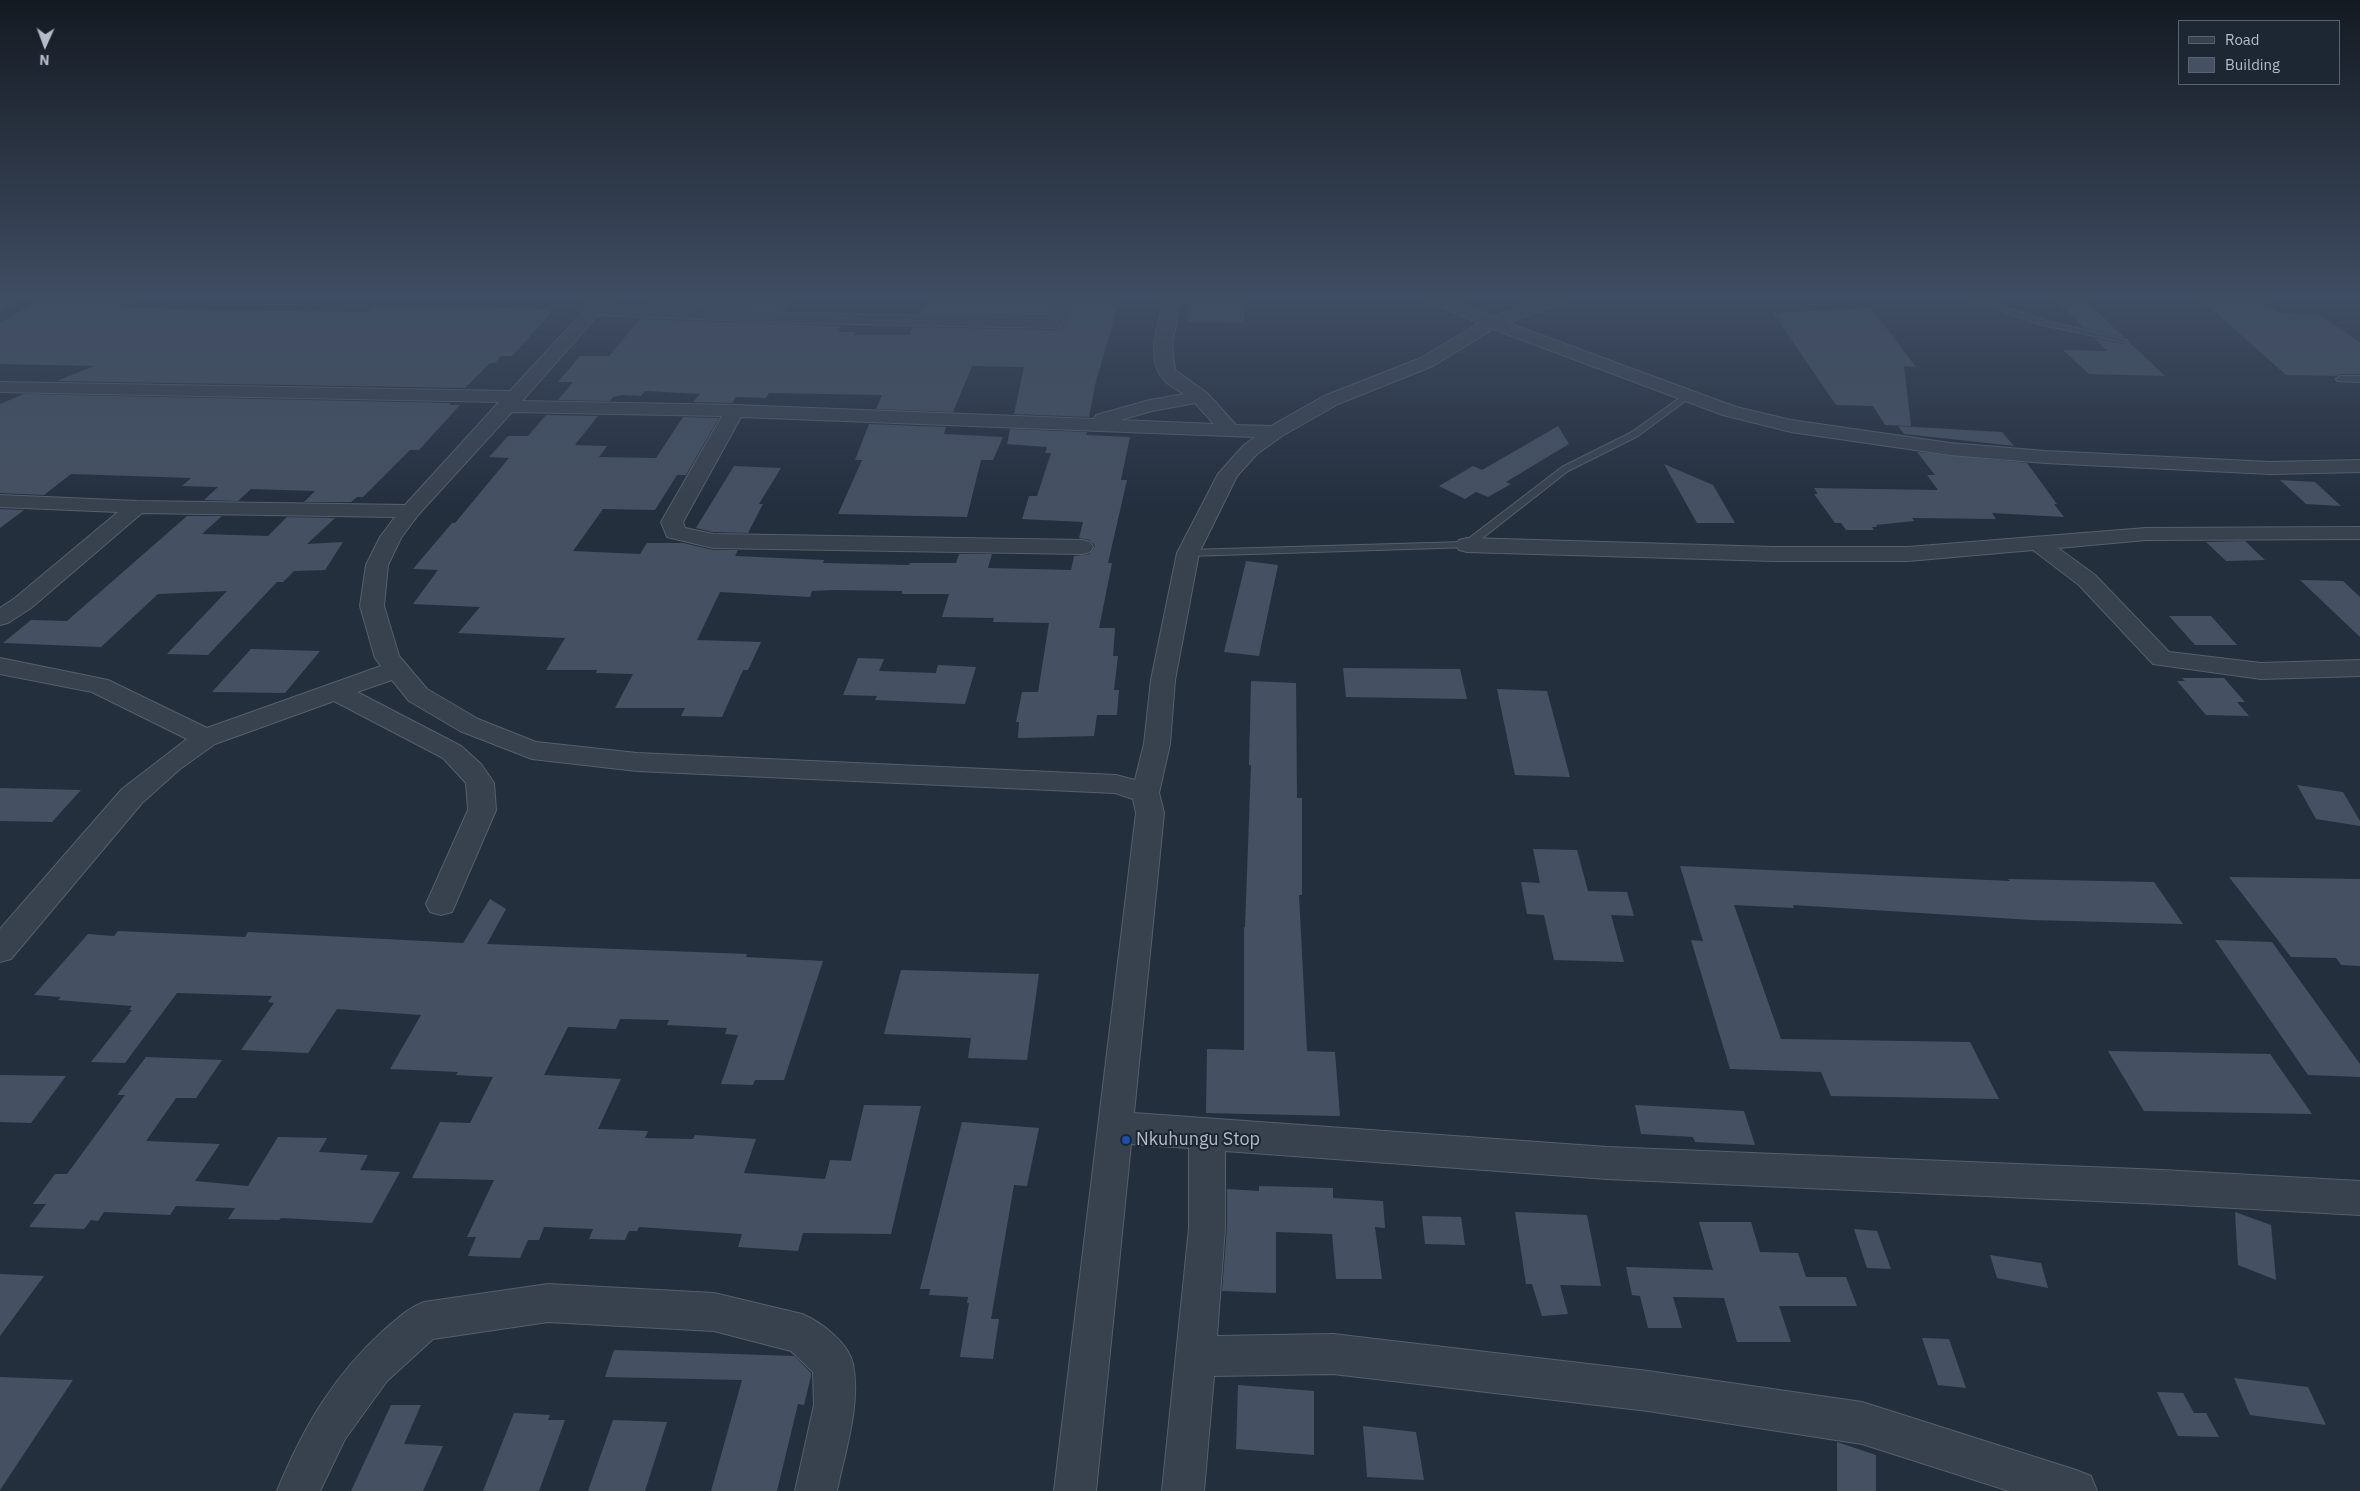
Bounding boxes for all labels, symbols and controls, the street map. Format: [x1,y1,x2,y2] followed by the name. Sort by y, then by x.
[20,20,70,70] north arrow
[2178,20,2340,85] legend
[2225,30,2260,49] text: Road
[39,51,50,69] text: N
[2225,55,2280,74] text: Building
[1136,1129,1260,1151] place label: Nkuhungu Stop
[1120,1134,1132,1146] marker: Nkuhungu Stop

